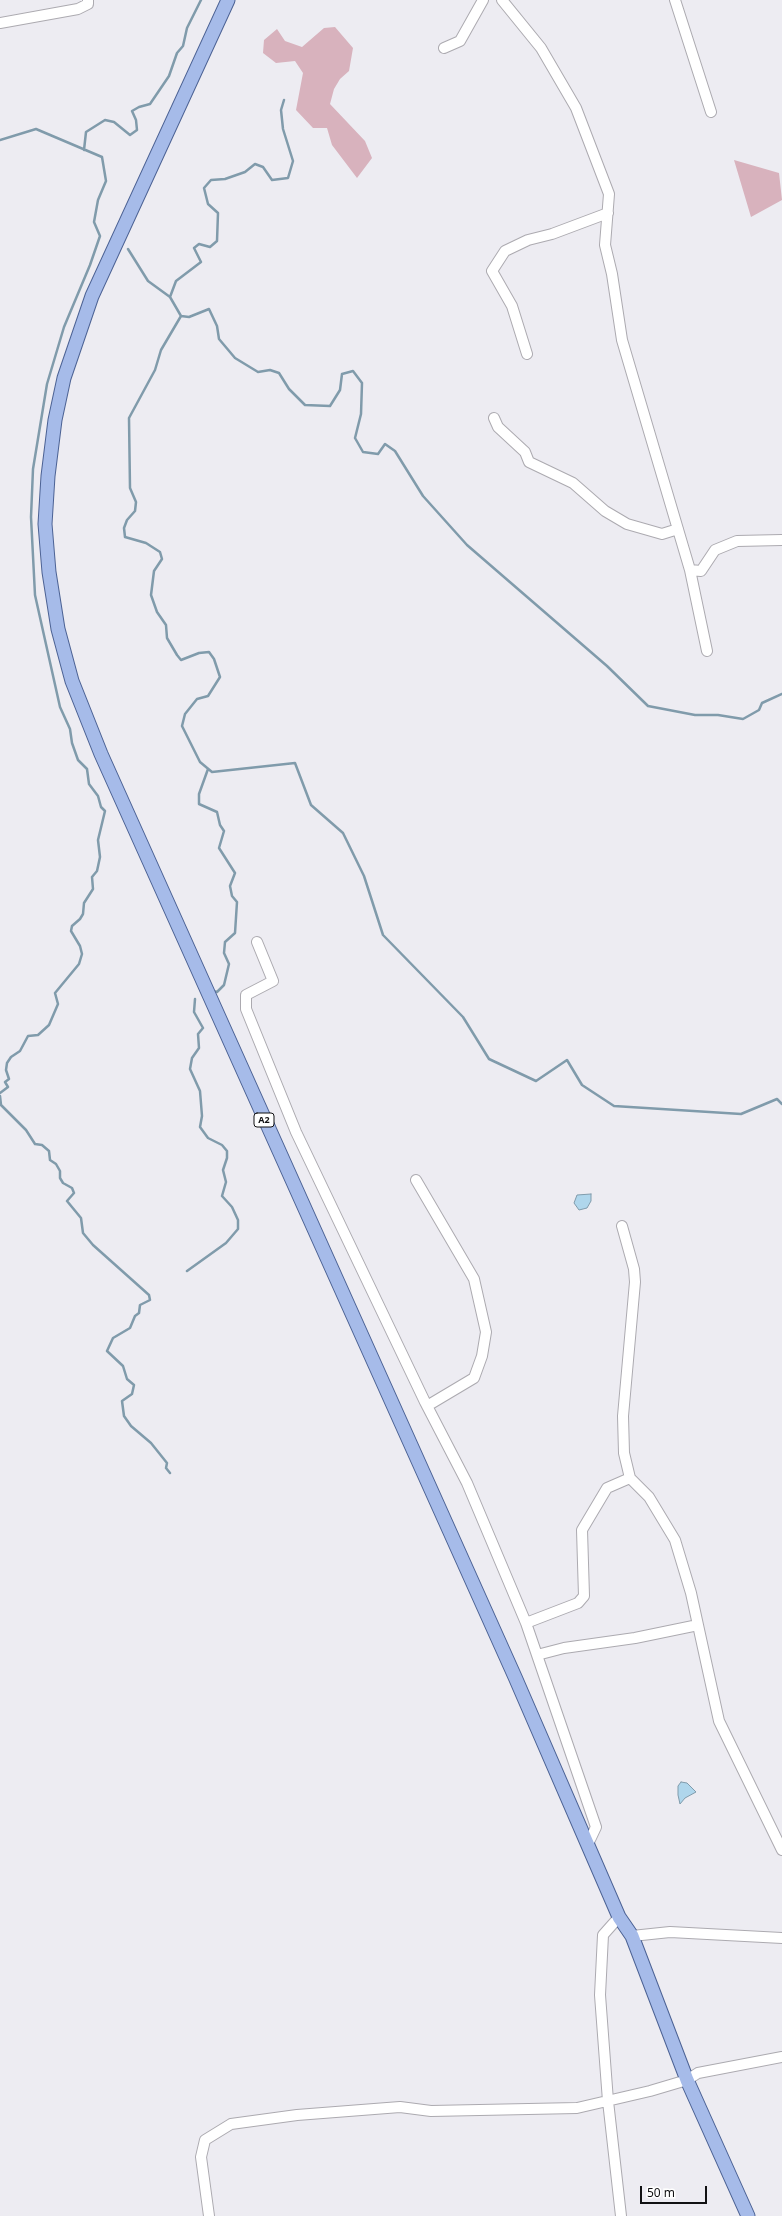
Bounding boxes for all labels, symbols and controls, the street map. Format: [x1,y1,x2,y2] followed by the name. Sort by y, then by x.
[254,1113,274,1127] road number: A2
[642,2178,709,2204] scale bar
[647,2184,675,2201] text: 50 m

